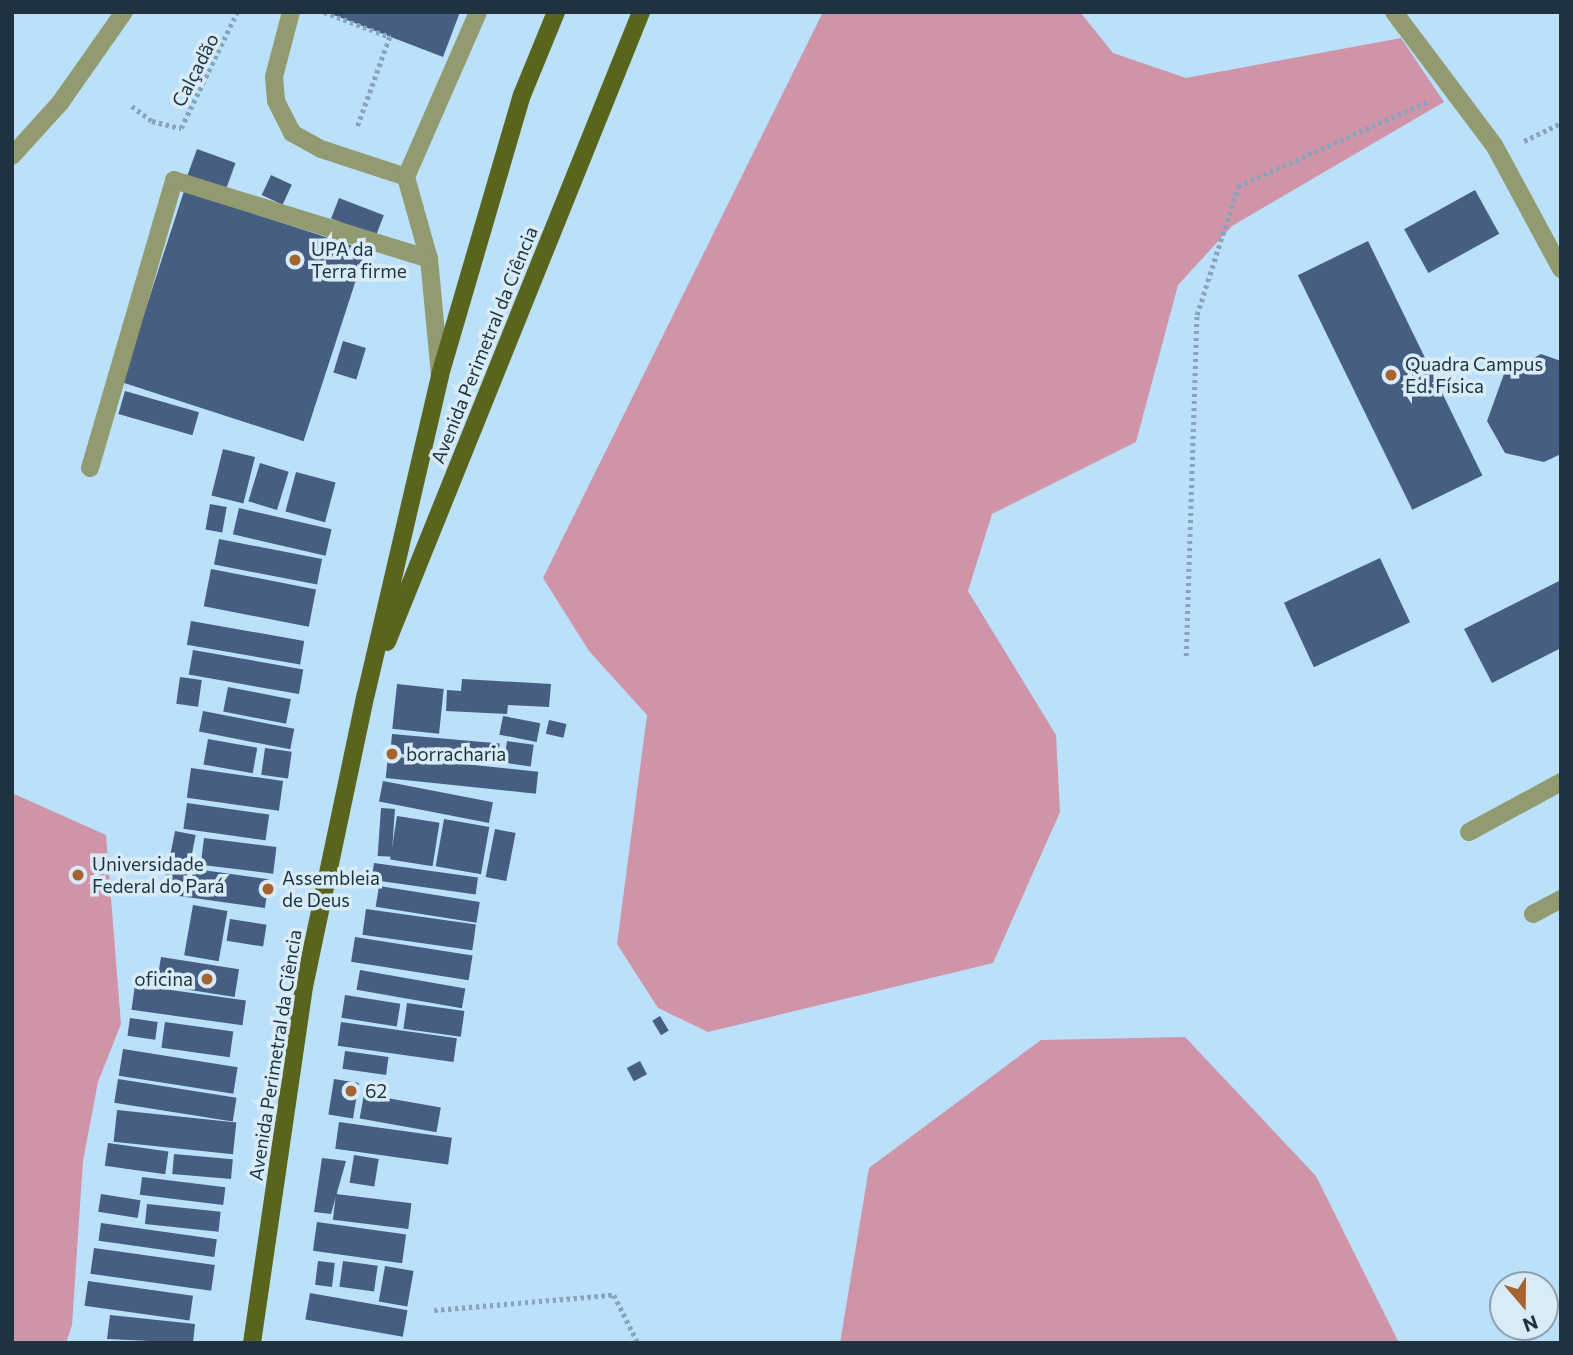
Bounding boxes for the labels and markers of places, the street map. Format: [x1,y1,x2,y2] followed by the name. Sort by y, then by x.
[311,238,407,282] place label: UPA da Terra firme
[285,250,305,270] marker: UPA da Terra firme
[1405,353,1543,397] place label: Quadra Campus Ed. Física
[1383,367,1399,383] marker: Quadra Campus Ed. Física
[406,743,506,765] place label: borracharia
[384,746,400,762] marker: borracharia
[92,853,224,897] place label: Universidade Federal do Pará
[70,867,86,883] marker: Universidade Federal do Pará
[282,867,380,911] place label: Assembleia de Deus
[260,881,276,897] marker: Assembleia de Deus
[134,968,193,990] place label: oficina
[199,971,215,987] marker: oficina
[365,1080,387,1102] place label: 62
[343,1083,359,1099] marker: 62

